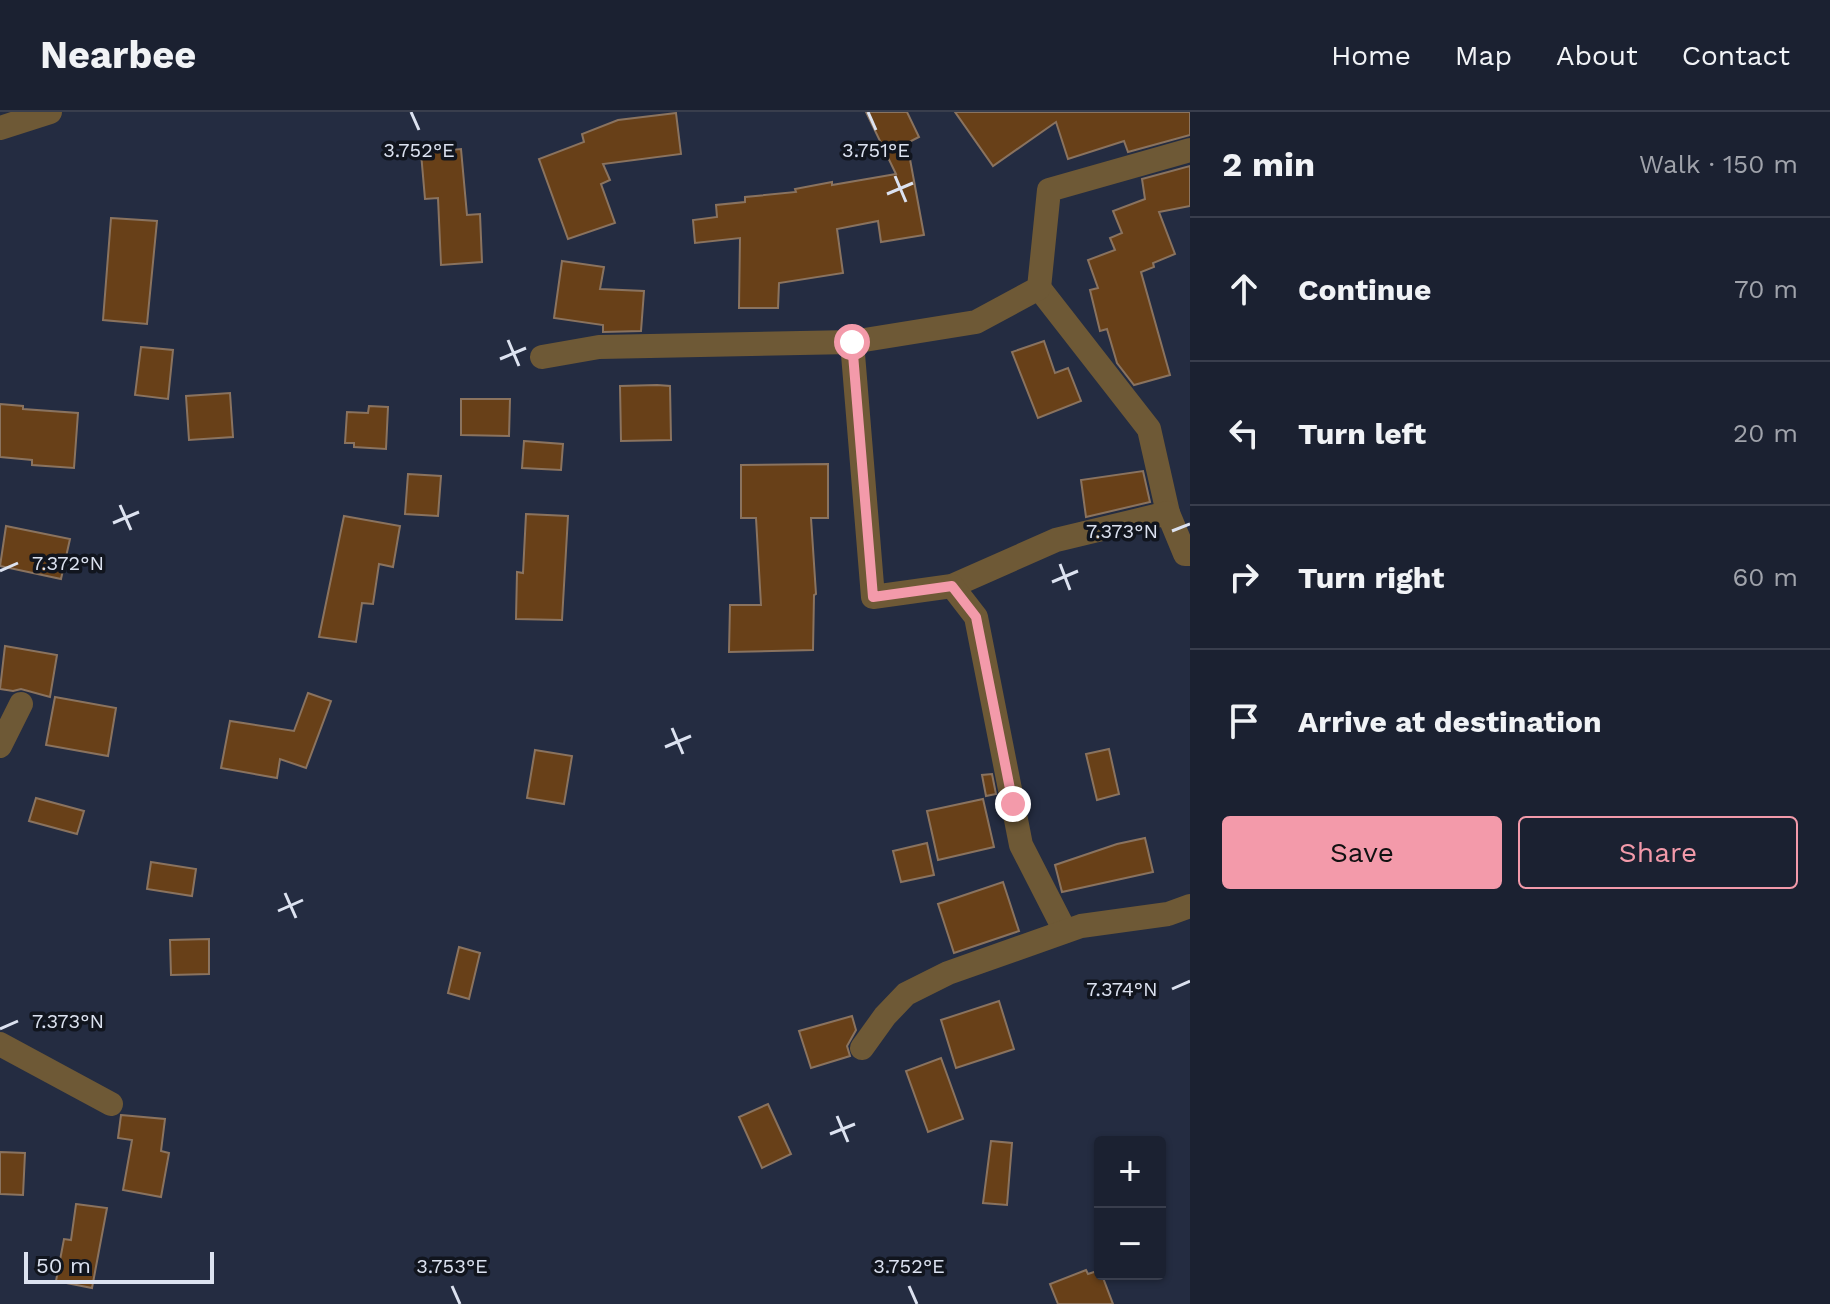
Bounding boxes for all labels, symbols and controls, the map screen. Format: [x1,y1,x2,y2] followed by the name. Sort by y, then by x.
[40,33,196,77] text: Nearbee
[1331,39,1411,72] text: Home
[1455,39,1512,72] text: Map
[1556,39,1638,72] text: About
[1682,39,1790,72] text: Contact
[383,138,455,162] text: 3.752°E
[842,138,910,162] text: 3.751°E
[1222,144,1315,184] text: 2 min
[1639,149,1798,179] text: Walk · 150 m
[1222,267,1266,311] icon: ahead
[1298,272,1431,307] text: Continue
[1734,274,1798,304] text: 70 m
[834,324,870,360] route start
[1222,411,1266,455] icon: left
[1298,416,1426,451] text: Turn left
[1733,418,1798,448] text: 20 m
[1086,519,1158,543] text: 7.373°N
[32,551,104,575] text: 7.372°N
[1222,555,1266,599] icon: right
[1298,560,1444,595] text: Turn right
[1732,562,1798,592] text: 60 m
[1222,699,1266,743] icon: arrive
[1298,704,1602,739] text: Arrive at destination
[995,786,1031,822] route end
[1222,816,1502,889] button: Save
[1518,816,1798,889] button: Share
[1086,977,1158,1001] text: 7.374°N
[32,1009,104,1033] text: 7.373°N
[1094,1136,1166,1280] map controls
[1094,1136,1166,1208] button: +
[1094,1208,1166,1280] button: −
[24,1248,214,1284] scale bar
[36,1253,91,1278] text: 50 m
[416,1254,488,1278] text: 3.753°E
[873,1254,945,1278] text: 3.752°E

